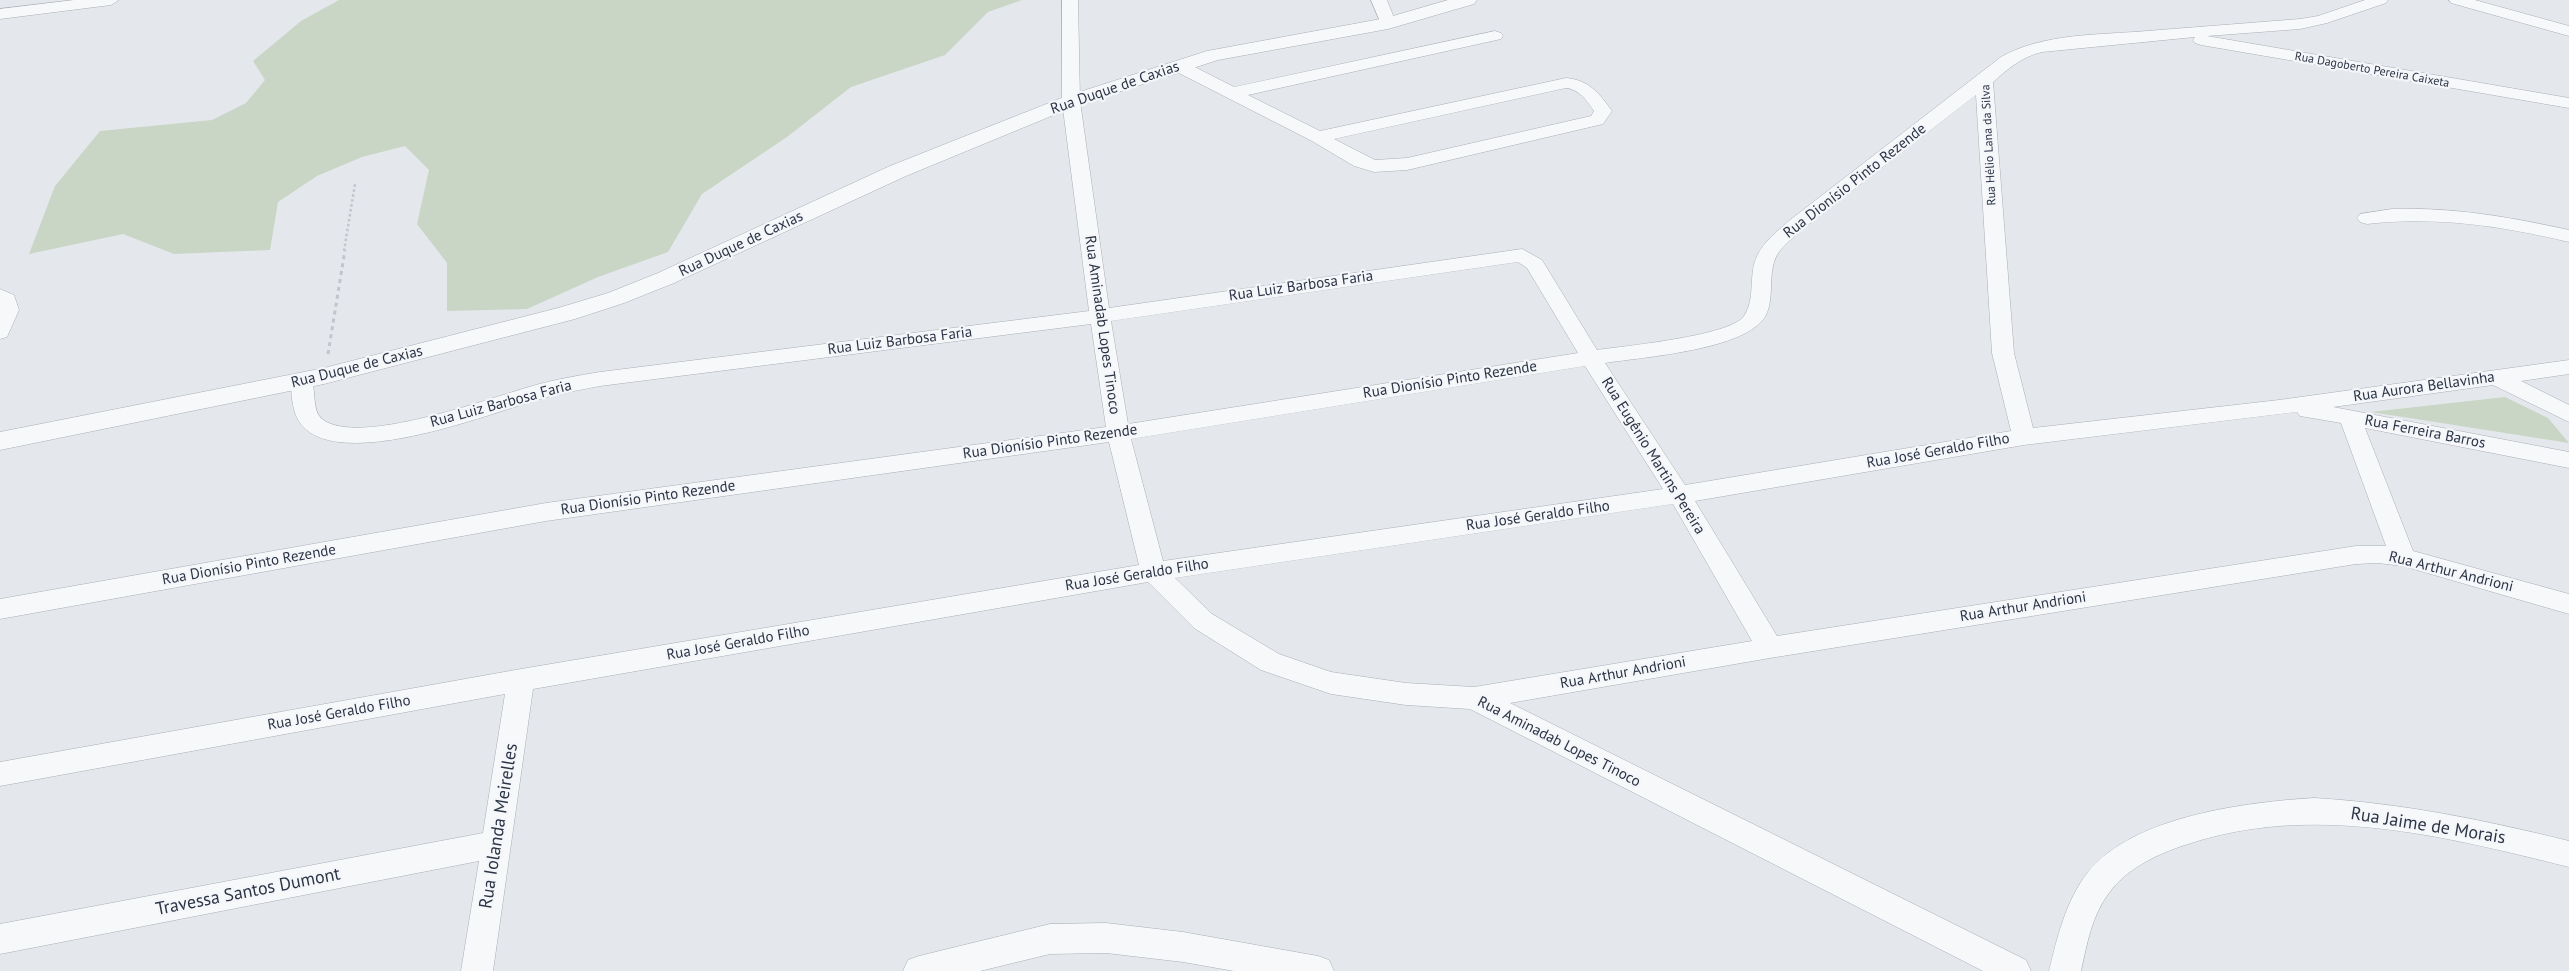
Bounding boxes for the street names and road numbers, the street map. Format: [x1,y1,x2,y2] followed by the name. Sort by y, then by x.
[2294,49,2450,91] street label: Rua Dagoberto Pereira Caixeta
[1048,58,1182,118] street label: Rua Duque de Caxias
[1979,84,1999,206] street label: Rua Hélio Lana da Silva
[1780,120,1930,242] street label: Rua Dionísio Pinto Rezende
[676,207,806,281] street label: Rua Duque de Caxias
[1081,234,1123,416] street label: Rua Aminadab Lopes Tinoco
[1228,267,1374,305] street label: Rua Luiz Barbosa Faria
[827,323,973,359] street label: Rua Luiz Barbosa Faria
[289,342,425,392] street label: Rua Duque de Caxias
[1362,357,1538,403] street label: Rua Dionísio Pinto Rezende
[2352,368,2496,406] street label: Rua Aurora Bellavinha
[1597,374,1709,538] street label: Rua Eugênio Martins Pereira
[428,376,574,432] street label: Rua Luiz Barbosa Faria
[2363,411,2487,453] street label: Rua Ferreira Barros
[962,421,1138,463] street label: Rua Dionísio Pinto Rezende
[1865,430,2011,472] street label: Rua José Geraldo Filho
[560,477,736,519] street label: Rua Dionísio Pinto Rezende
[1465,497,1611,535] street label: Rua José Geraldo Filho
[161,541,337,589] street label: Rua Dionísio Pinto Rezende
[2387,548,2515,596] street label: Rua Arthur Andrioni
[1064,555,1210,595] street label: Rua José Geraldo Filho
[1959,588,2087,626] street label: Rua Arthur Andrioni
[665,622,811,664] street label: Rua José Geraldo Filho
[1559,653,1687,693] street label: Rua Arthur Andrioni
[266,692,412,734] street label: Rua José Geraldo Filho
[1474,693,1644,791] street label: Rua Aminadab Lopes Tinoco
[475,742,523,910] street label: Rua Iolanda Meirelles
[2349,803,2507,849] street label: Rua Jaime de Morais
[154,863,342,921] street label: Travessa Santos Dumont

